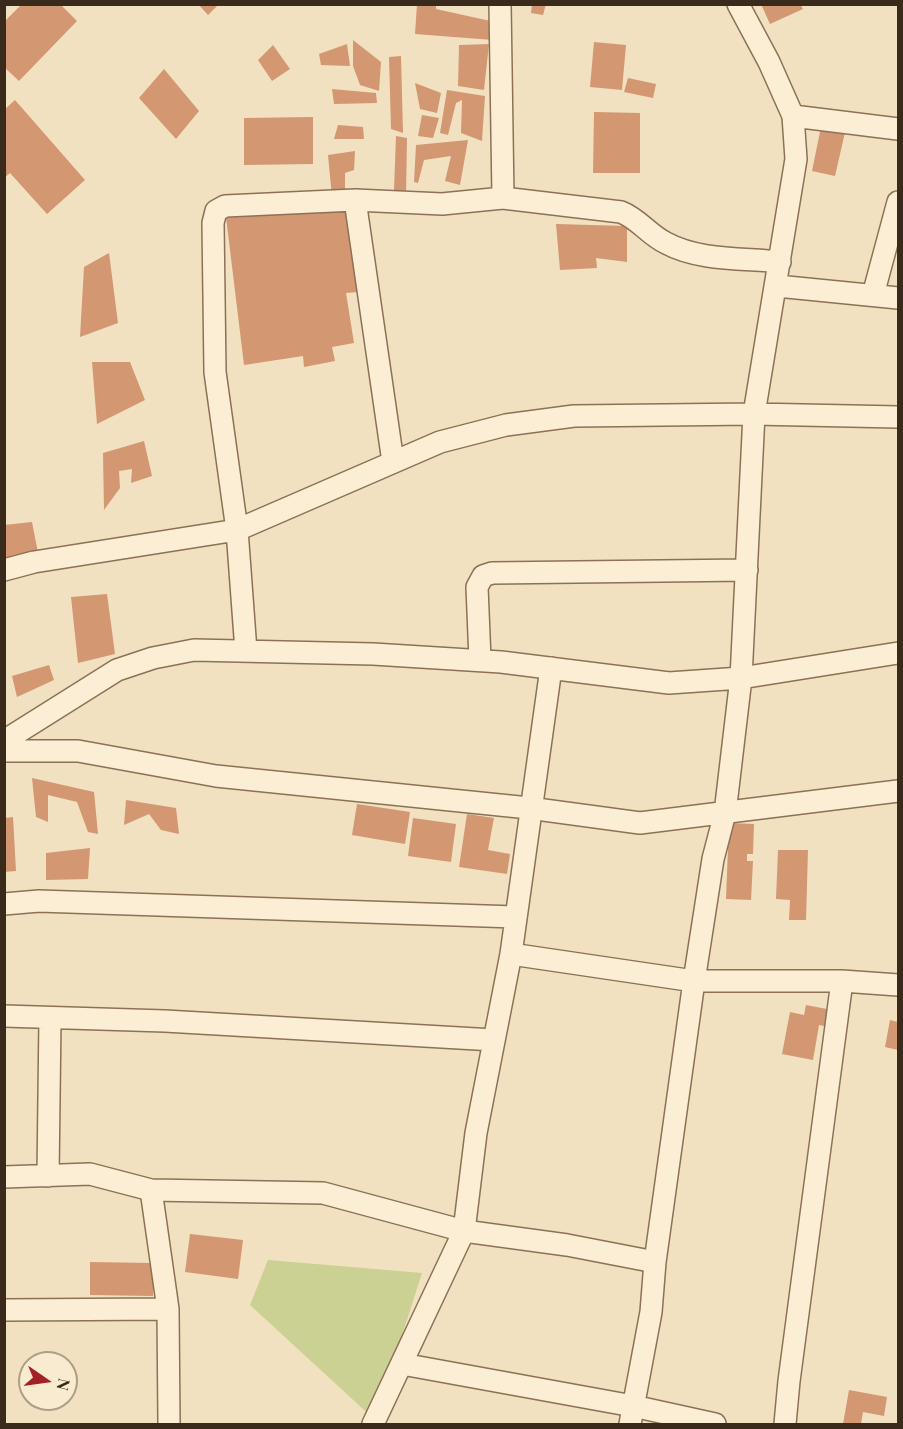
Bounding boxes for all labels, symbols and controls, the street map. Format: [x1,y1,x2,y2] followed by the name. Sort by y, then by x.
[18,1351,78,1411] north arrow
[53,1377,76,1393] text: N

